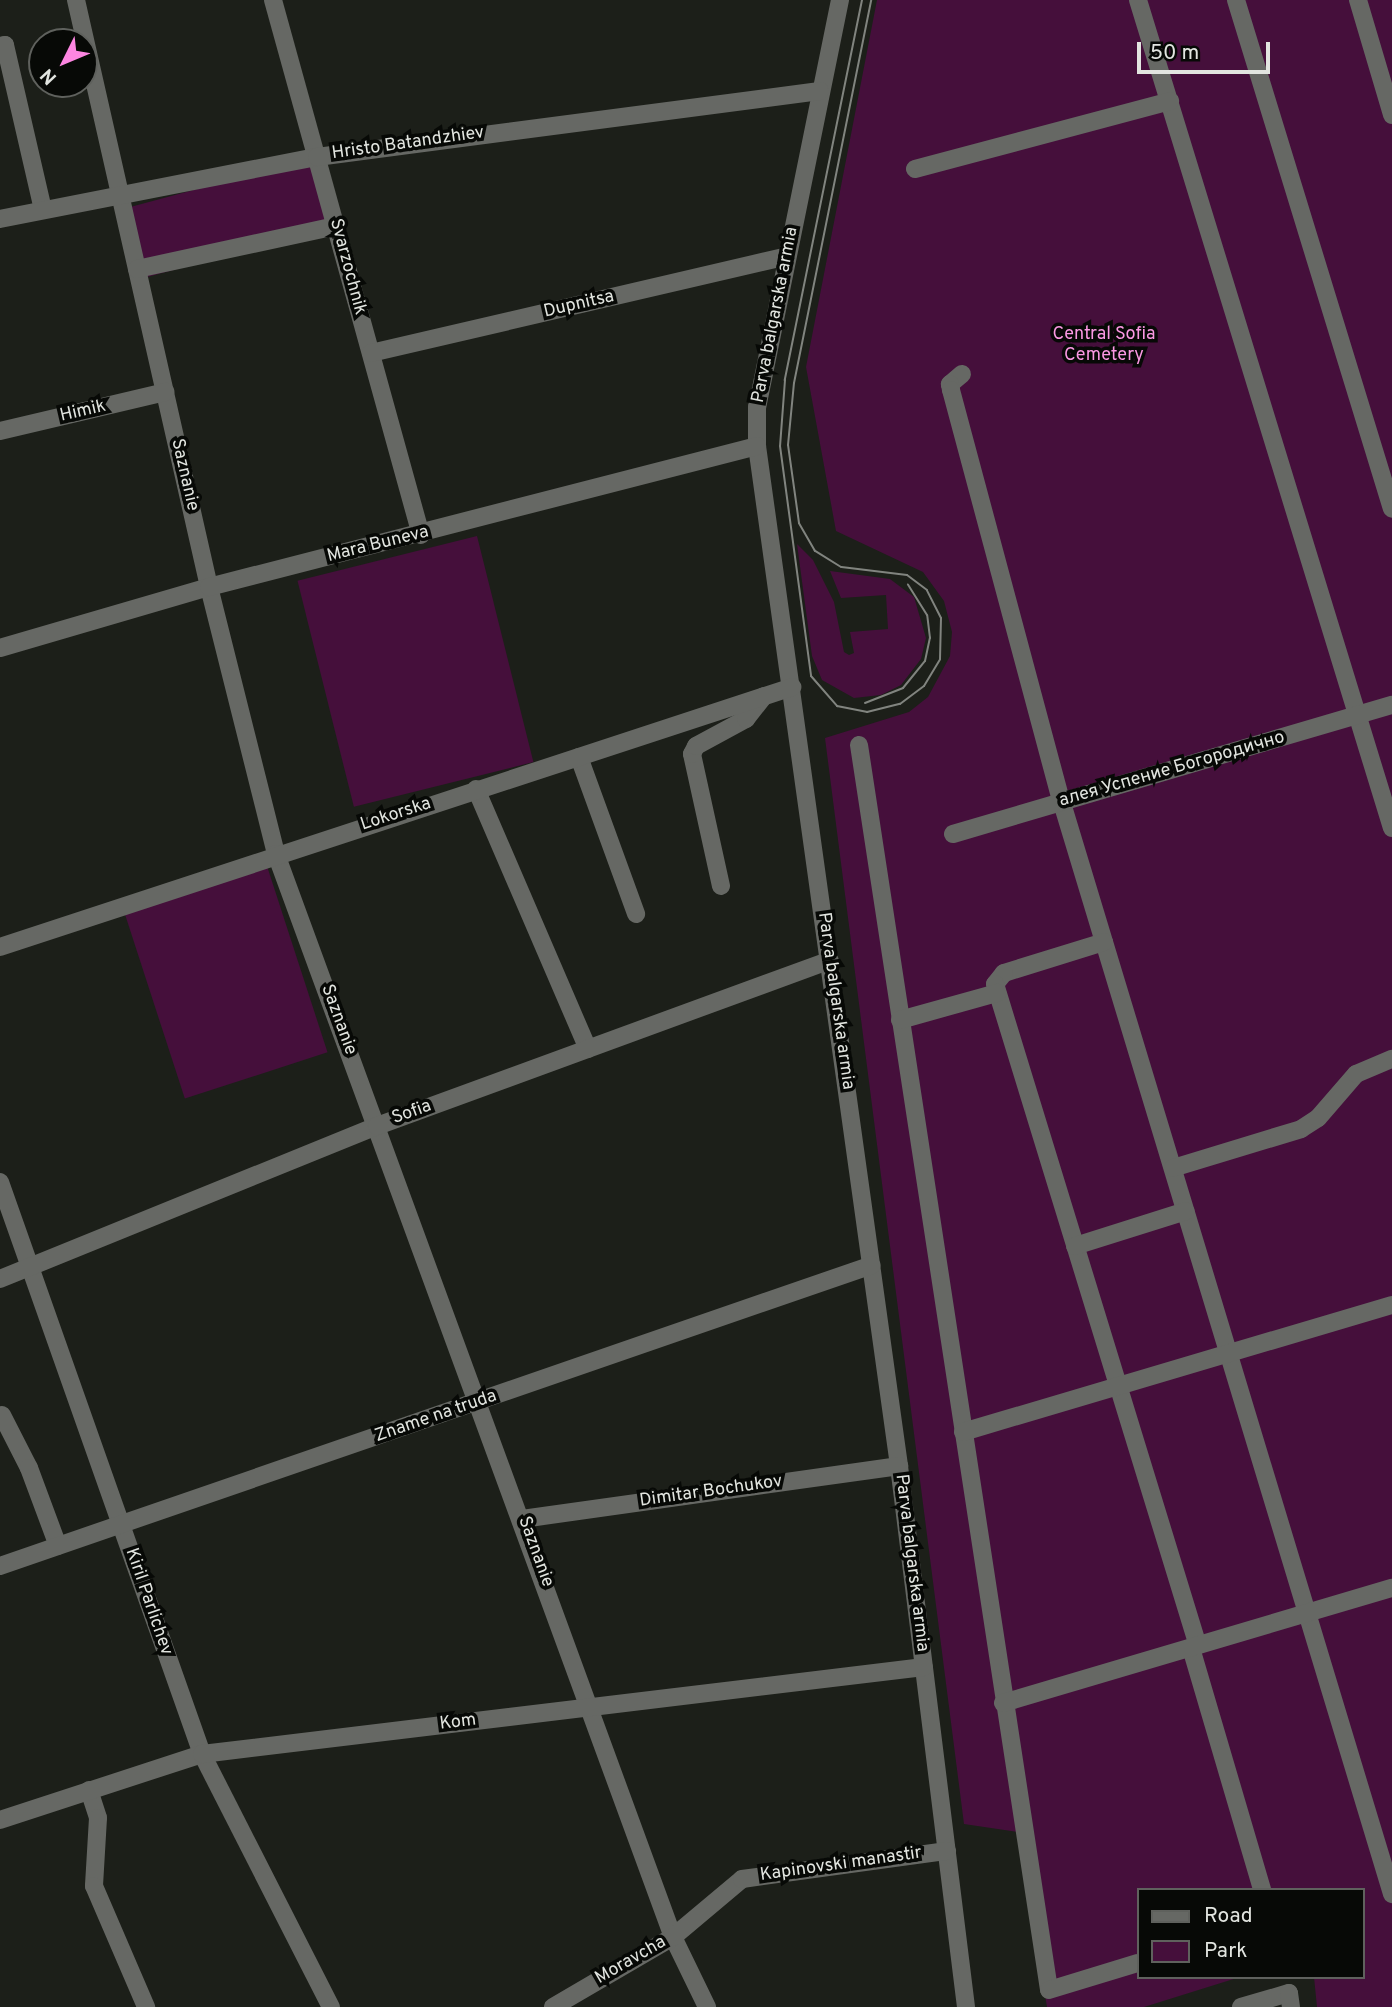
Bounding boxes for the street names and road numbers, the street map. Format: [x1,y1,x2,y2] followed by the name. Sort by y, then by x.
[330,123,486,165] street label: Hristo Batandzhiev
[324,217,370,317] street label: Svarzochnik
[748,225,804,405] street label: Parva balgarska armia
[542,286,616,324] street label: Dupnitsa
[58,396,108,428] street label: Himik
[165,437,203,513] street label: Saznanie
[325,522,431,568] street label: Mara Buneva
[1057,727,1287,813] street label: алея Успение Богородично
[358,793,434,837] street label: Lokorska
[812,911,858,1091] street label: Parva balgarska armia
[315,982,361,1058] street label: Saznanie
[389,1096,435,1130] street label: Sofia
[372,1386,500,1448] street label: Zname na truda
[638,1471,784,1513] street label: Dimitar Bochukov
[889,1473,933,1653] street label: Parva balgarska armia
[512,1514,558,1590] street label: Saznanie
[120,1546,176,1658] street label: Kiril Parlichev
[439,1710,477,1736] street label: Kom
[759,1843,923,1887] street label: Kapinovski manastir
[592,1932,670,1990] street label: Moravcha

